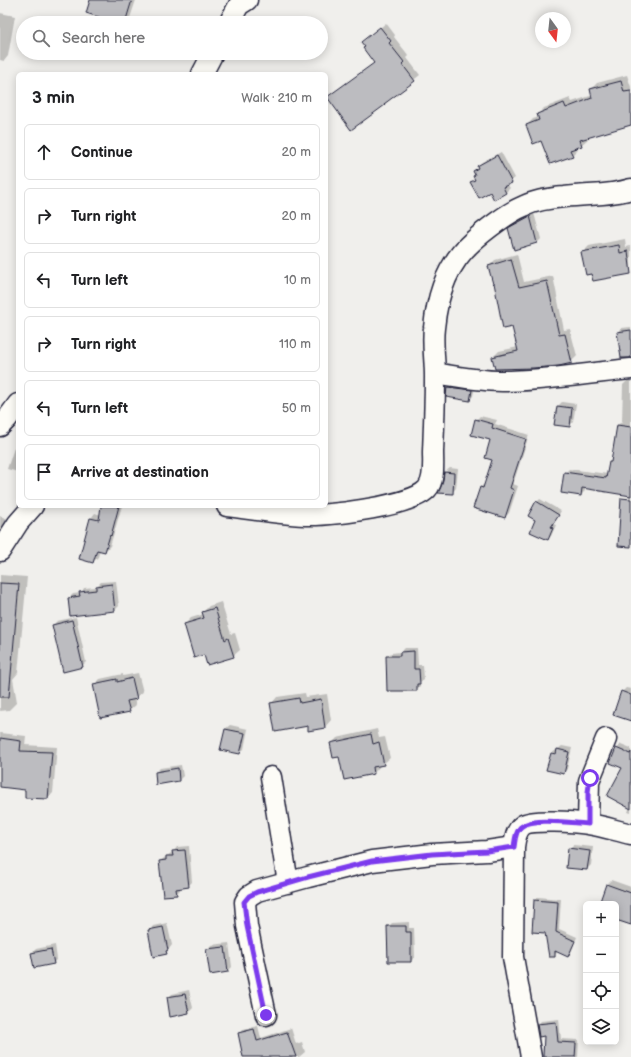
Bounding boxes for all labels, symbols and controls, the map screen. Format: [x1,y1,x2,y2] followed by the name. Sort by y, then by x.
[535,12,571,48] north arrow
[16,16,328,60] search box
[30,27,52,49] icon: search
[62,29,145,48] text: Search here
[32,88,75,108] text: 3 min
[241,90,312,106] text: Walk · 210 m
[33,141,55,163] icon: ahead
[71,143,133,162] text: Continue
[281,144,311,160] text: 20 m
[33,205,55,227] icon: right
[71,207,136,226] text: Turn right
[281,208,311,224] text: 20 m
[33,269,55,291] icon: left
[71,271,128,290] text: Turn left
[284,272,311,288] text: 10 m
[33,333,55,355] icon: right
[71,335,136,354] text: Turn right
[279,336,311,352] text: 110 m
[33,397,55,419] icon: left
[71,399,128,418] text: Turn left
[282,400,311,416] text: 50 m
[33,461,55,483] icon: arrive
[71,463,209,482] text: Arrive at destination
[581,769,599,787] route start
[583,901,619,1045] map controls
[583,901,619,937] button: +
[583,937,619,973] button: −
[583,973,619,1009] button: locate
[257,1006,275,1024] route end
[583,1009,619,1045] button: layers

